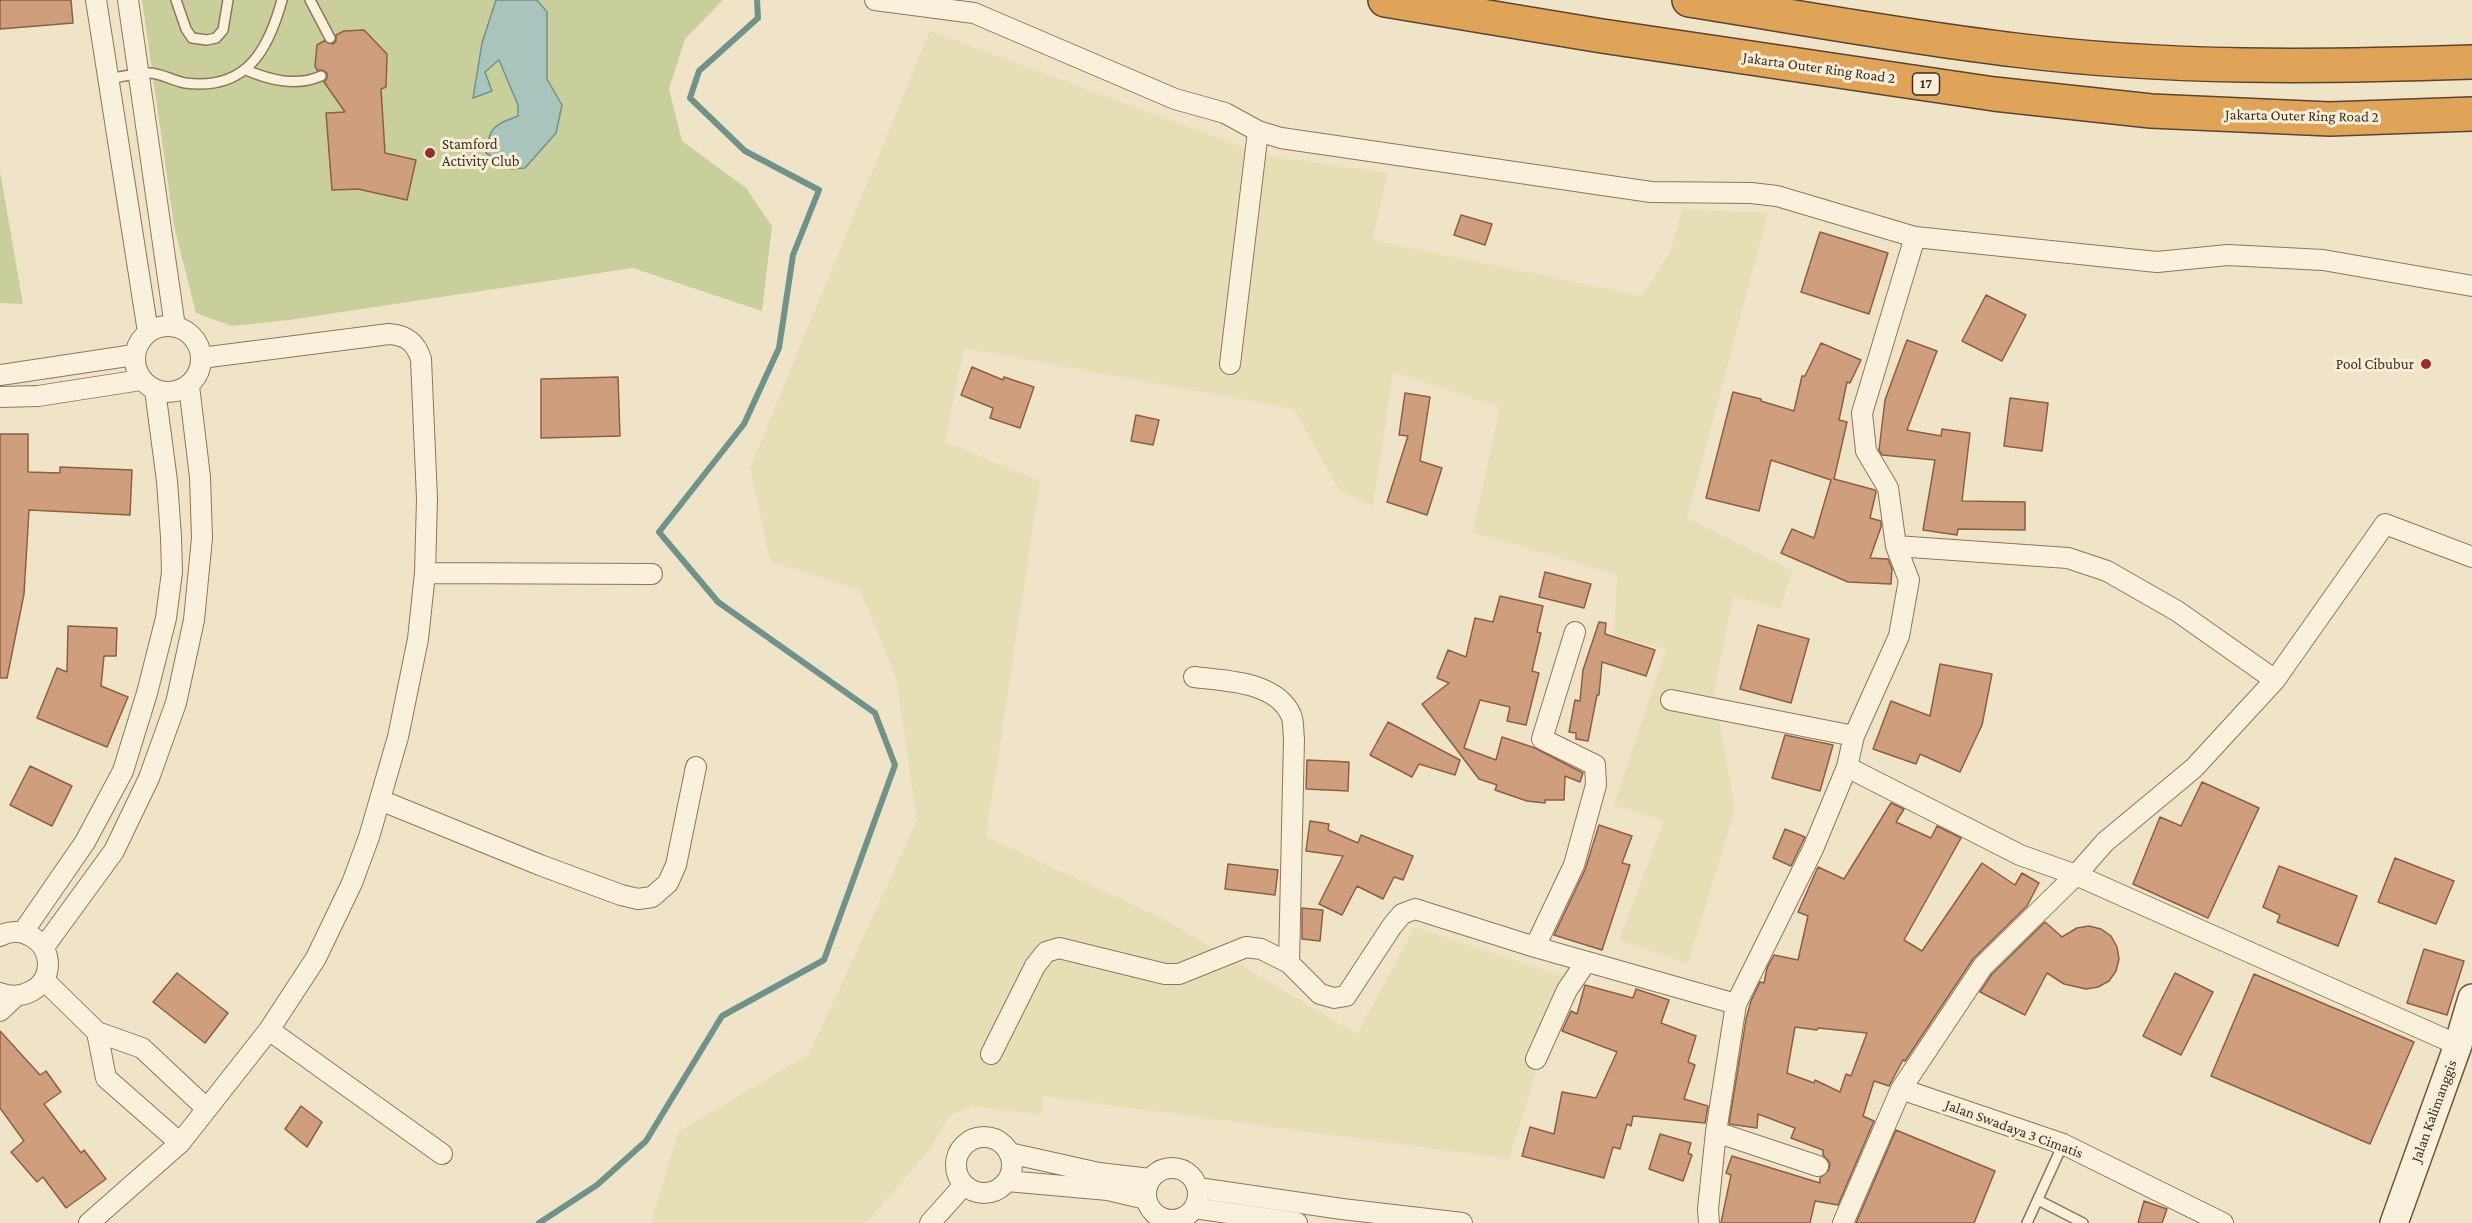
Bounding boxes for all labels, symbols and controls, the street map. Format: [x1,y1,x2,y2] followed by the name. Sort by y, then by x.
[1742,48,1896,88] street label: Jakarta Outer Ring Road 2
[1912,73,1940,95] road number: 17
[2225,106,2379,126] street label: Jakarta Outer Ring Road 2
[442,135,520,170] place label: Stamford Activity Club
[423,146,437,160] marker: Stamford Activity Club
[2336,355,2414,373] place label: Pool Cibubur
[2419,357,2433,371] marker: Pool Cibubur
[2407,1057,2461,1165] street label: Jalan Kalimanggis
[1942,1096,2086,1162] street label: Jalan Swadaya 3 Cimatis

